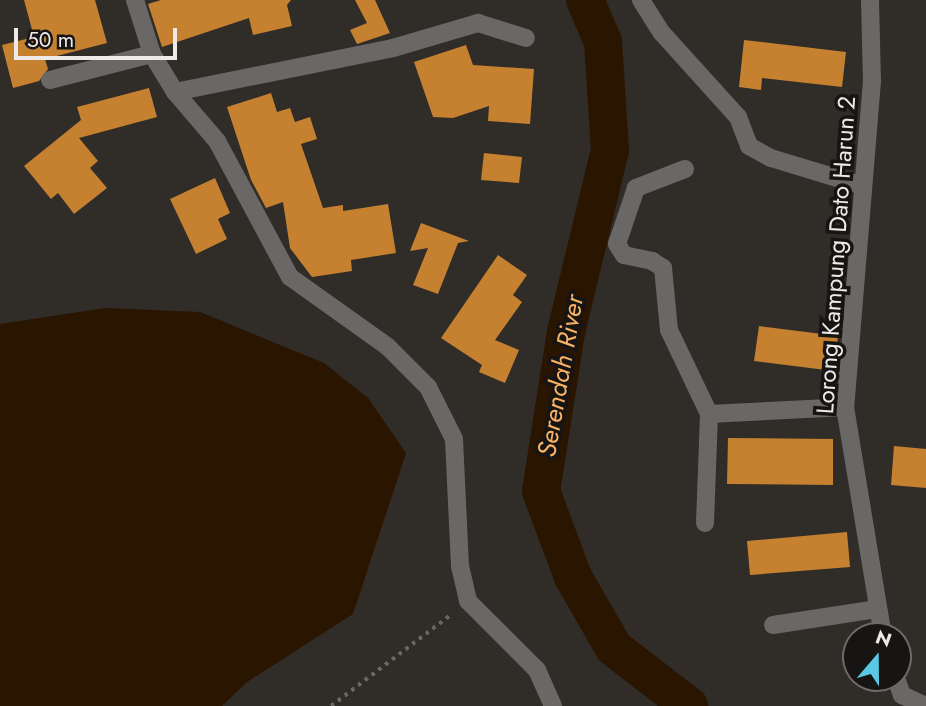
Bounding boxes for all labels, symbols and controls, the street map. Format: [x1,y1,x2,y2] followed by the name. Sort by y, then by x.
[18,14,180,58] scale bar
[27,25,74,55] text: 50 m
[811,95,861,415] street label: Lorong Kampung Dato Harun 2
[531,292,591,460] water label: Serendah River
[842,622,912,692] north arrow
[872,623,895,654] text: N

